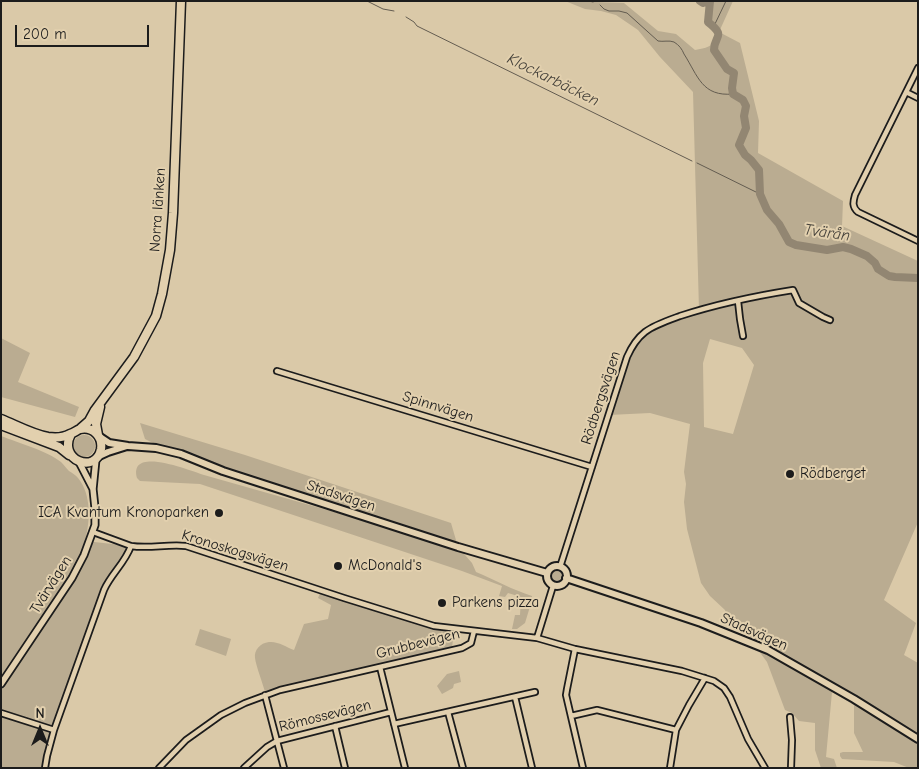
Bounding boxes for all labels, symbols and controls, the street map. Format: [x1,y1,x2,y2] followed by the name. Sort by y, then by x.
[18,15,151,47] scale bar
[23,25,67,43] text: 200 m
[504,49,602,111] water label: Klockarbäcken
[146,167,170,253] street label: Norra länken
[803,220,851,246] water label: Tvärån
[577,349,625,447] street label: Rödbergsvägen
[400,388,476,426] street label: Spinnvägen
[800,465,865,483] place label: Rödberget
[784,468,796,480] marker: Rödberget
[304,476,378,516] street label: Stadsvägen
[38,504,209,522] place label: ICA Kvantum Kronoparken
[213,507,225,519] marker: ICA Kvantum Kronoparken
[179,526,291,576] street label: Kronoskogsvägen
[26,553,76,617] street label: Tvärvägen
[348,557,422,575] place label: McDonald's
[332,560,344,572] marker: McDonald's
[452,594,539,612] place label: Parkens pizza
[436,597,448,609] marker: Parkens pizza
[718,609,790,655] street label: Stadsvägen
[374,625,462,663] street label: Grubbevägen
[277,696,373,736] street label: Römossevägen
[15,704,65,754] north arrow
[35,705,45,722] text: N

